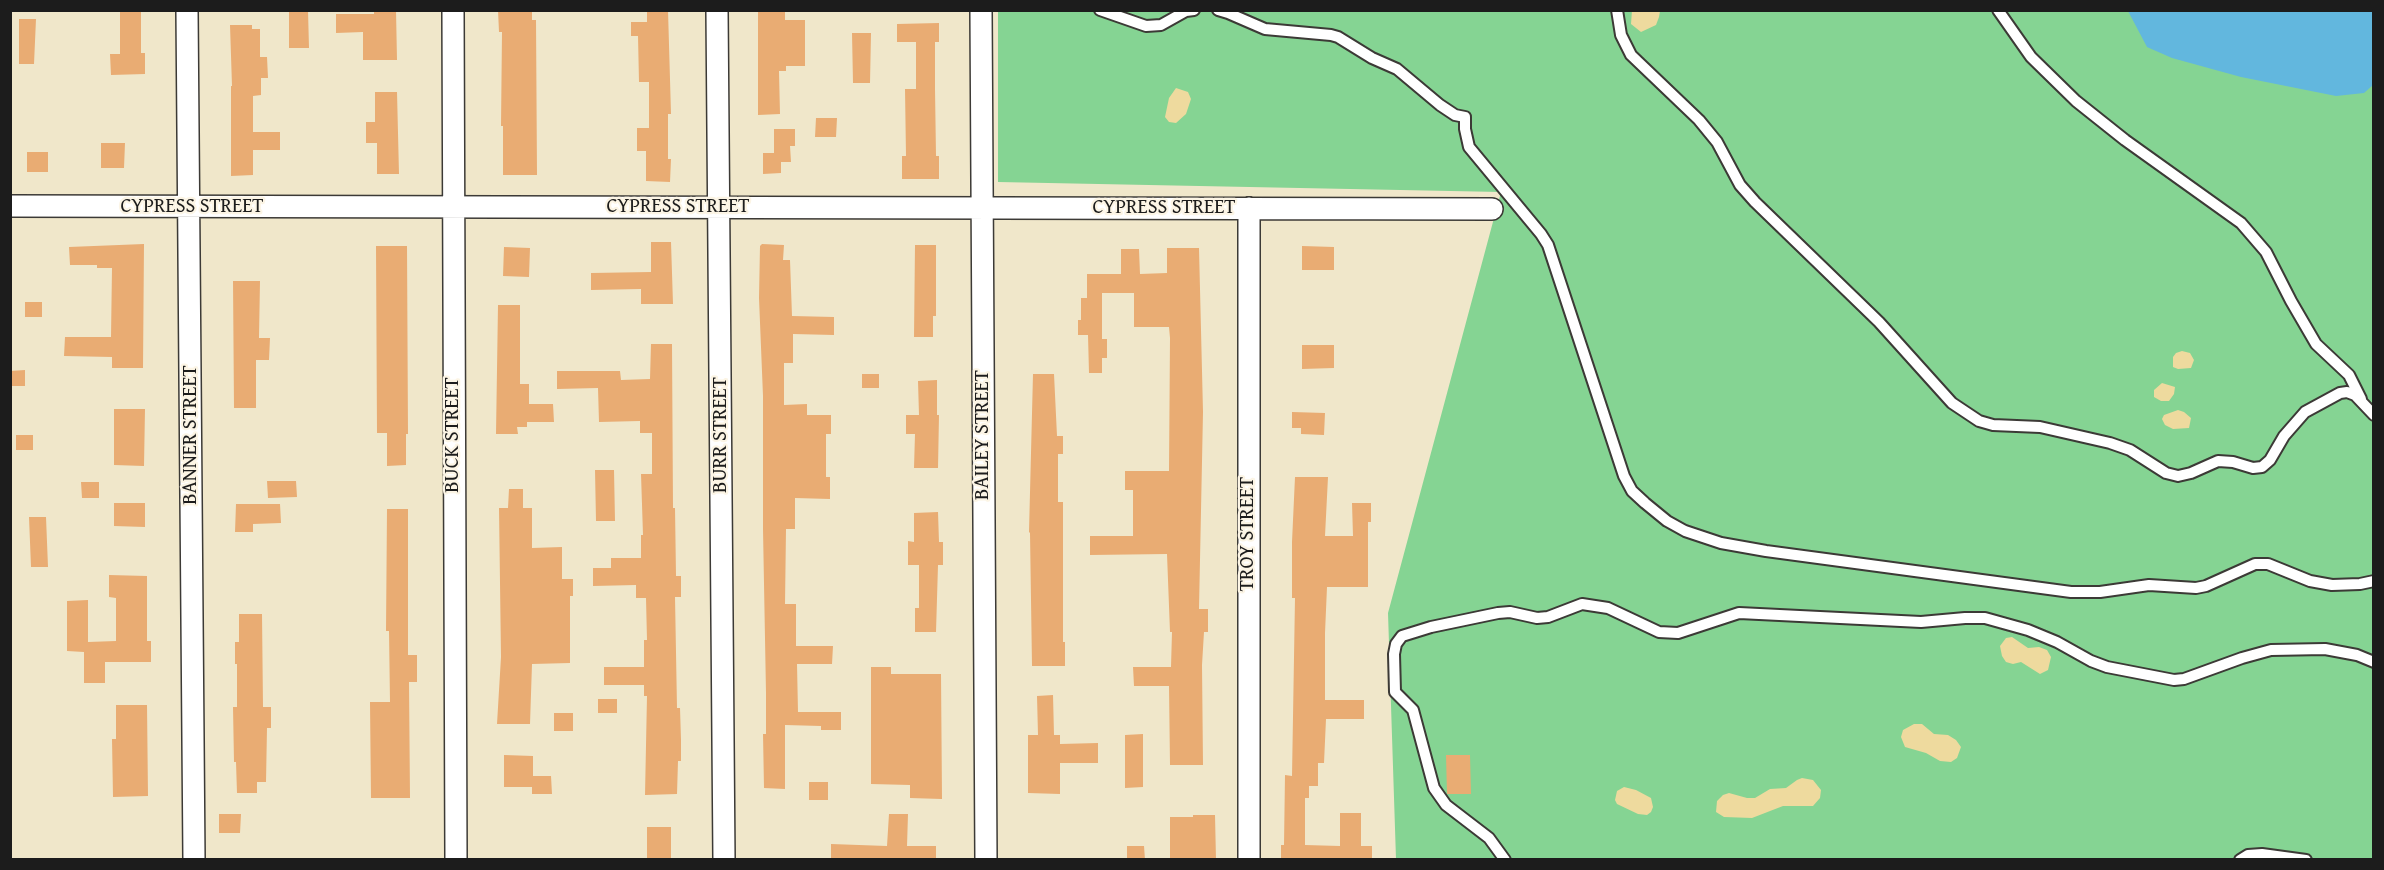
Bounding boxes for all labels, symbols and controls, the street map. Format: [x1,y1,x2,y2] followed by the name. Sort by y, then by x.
[120,195,264,219] street label: CYPRESS STREET
[606,195,750,219] street label: CYPRESS STREET
[1092,196,1236,220] street label: CYPRESS STREET
[179,365,203,505] street label: BANNER STREET
[971,370,995,500] street label: BAILEY STREET
[441,377,465,493] street label: BUCK STREET
[709,377,733,493] street label: BURR STREET
[1236,477,1260,591] street label: TROY STREET

